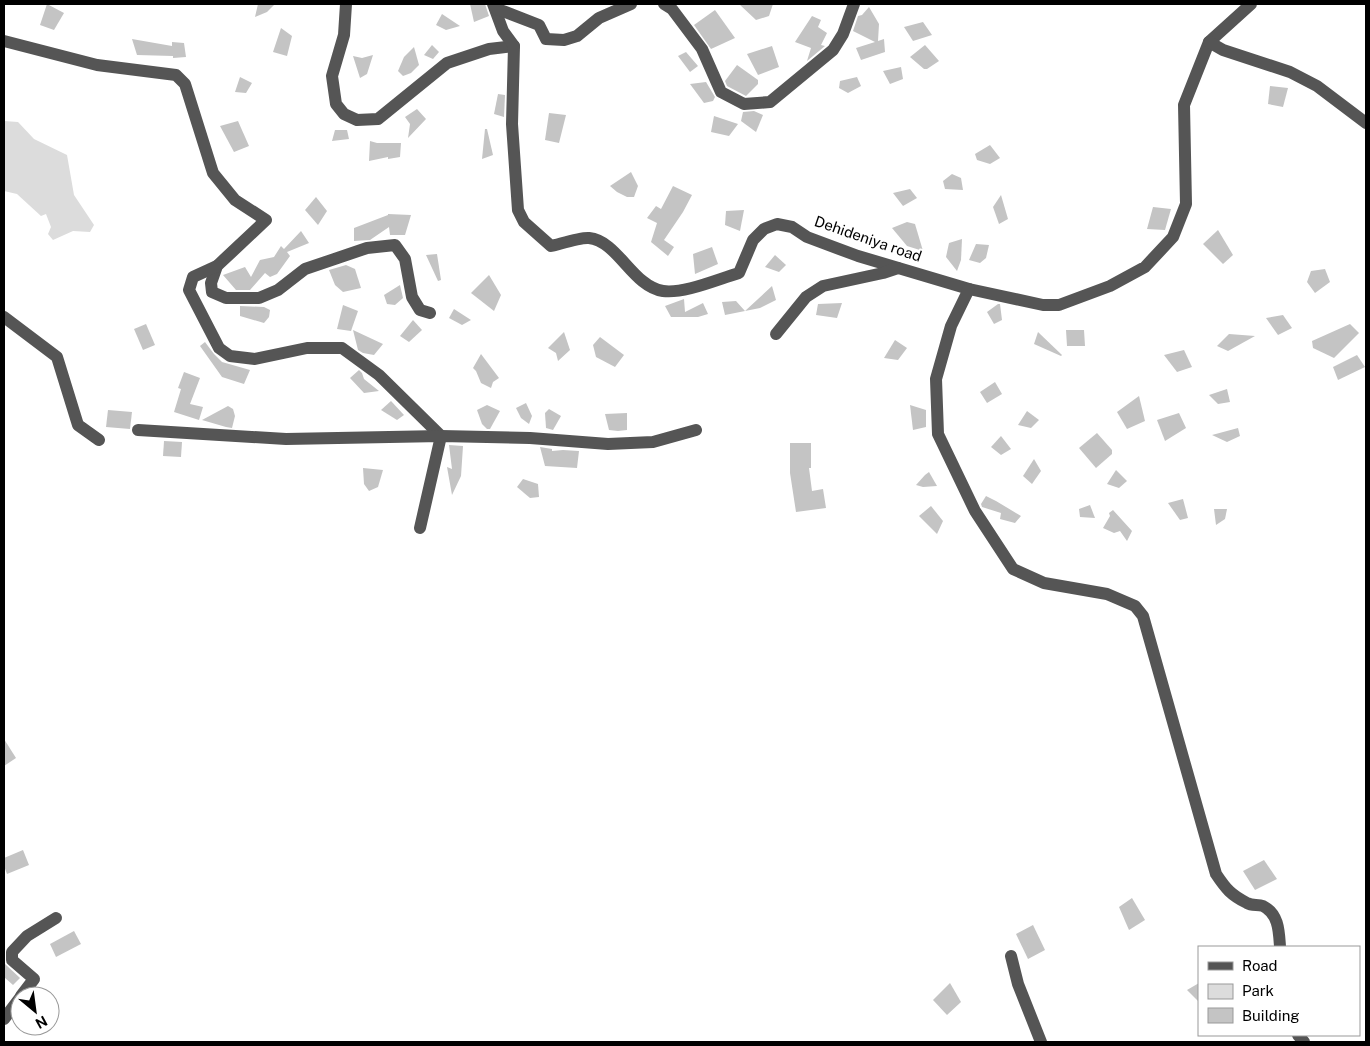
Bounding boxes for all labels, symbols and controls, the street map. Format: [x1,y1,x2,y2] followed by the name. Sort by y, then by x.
[812,212,924,265] street label: Dehideniya road
[1198,946,1360,1036] legend
[1242,957,1278,974] text: Road
[1242,982,1274,999] text: Park
[10,986,60,1036] north arrow
[1242,1007,1300,1024] text: Building
[33,1013,50,1032] text: N

